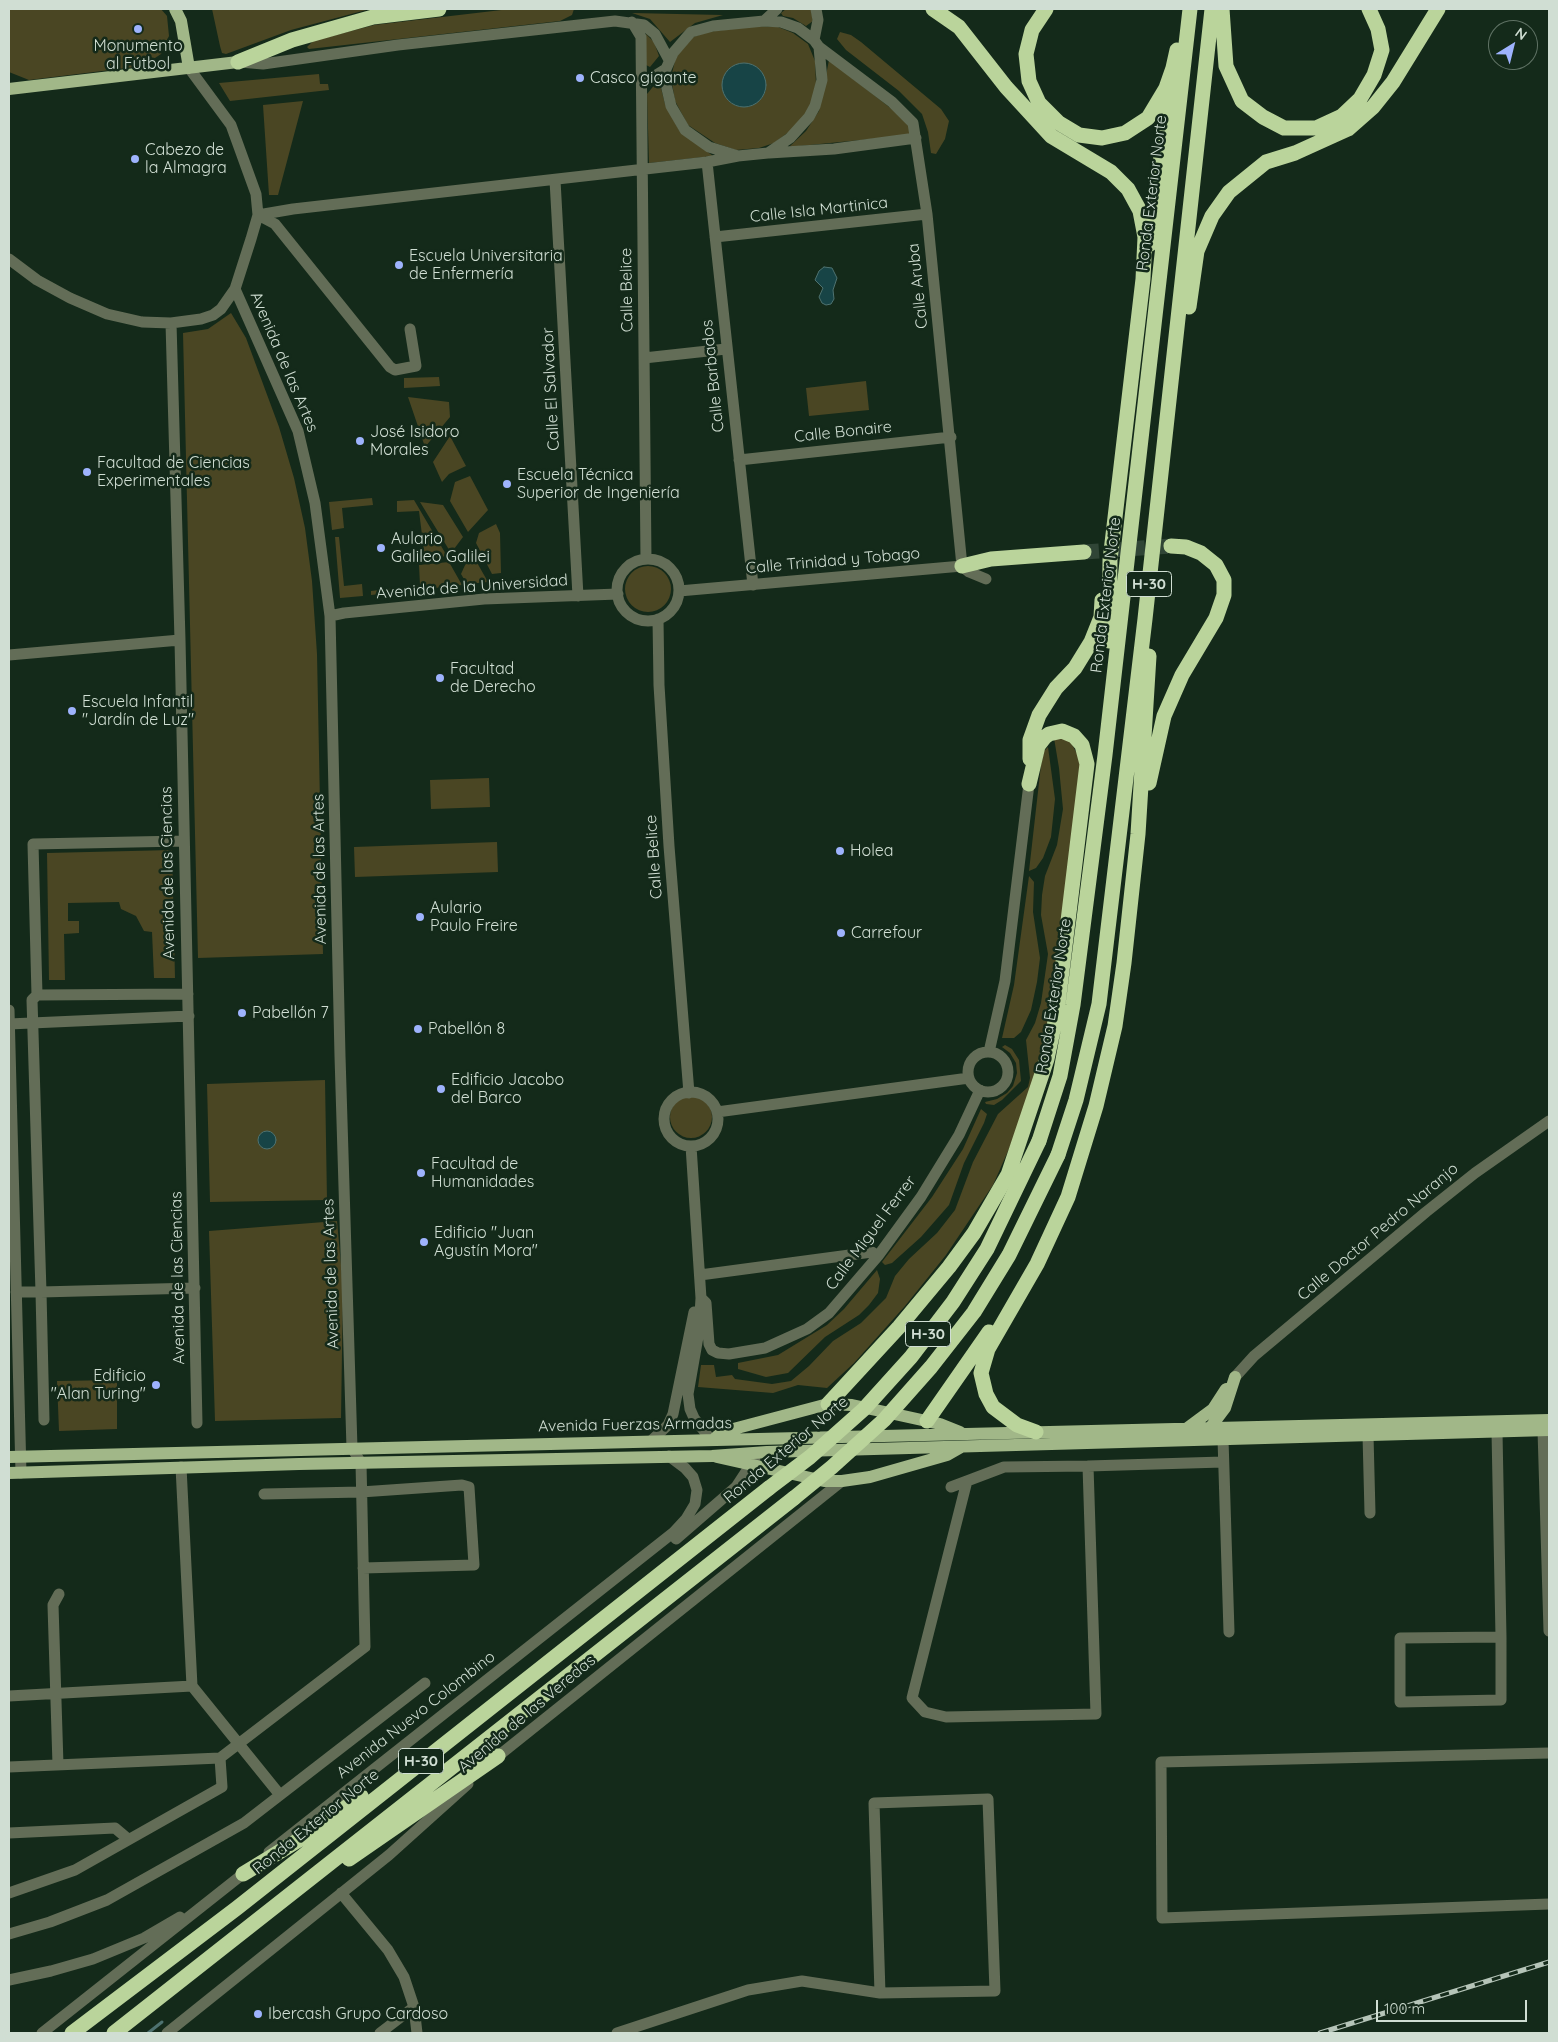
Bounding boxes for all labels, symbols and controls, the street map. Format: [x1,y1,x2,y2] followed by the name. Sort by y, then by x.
[1488,20,1538,70] north arrow
[132,23,144,35] marker: Monumento al Fútbol
[1512,23,1531,44] text: N
[93,36,183,74] place label: Monumento al Fútbol
[590,68,697,88] place label: Casco gigante
[574,72,586,84] marker: Casco gigante
[1133,114,1171,272] street label: Ronda Exterior Norte
[145,140,227,178] place label: Cabezo de la Almagra
[129,153,141,165] marker: Cabezo de la Almagra
[749,193,889,227] street label: Calle Isla Martinica
[904,242,932,330] street label: Calle Aruba
[409,246,563,284] place label: Escuela Universitaria de Enfermería
[617,248,637,332] street label: Calle Belice
[393,259,405,271] marker: Escuela Universitaria de Enfermería
[246,289,322,435] street label: Avenida de las Artes
[698,319,728,433] street label: Calle Barbados
[538,327,564,451] street label: Calle El Salvador
[793,417,893,447] street label: Calle Bonaire
[370,422,459,460] place label: José Isidoro Morales
[354,435,366,447] marker: José Isidoro Morales
[97,453,250,491] place label: Facultad de Ciencias Experimentales
[517,465,680,503] place label: Escuela Técnica Superior de Ingeniería
[81,466,93,478] marker: Facultad de Ciencias Experimentales
[501,478,513,490] marker: Escuela Técnica Superior de Ingeniería
[1087,516,1125,674] street label: Ronda Exterior Norte
[391,529,490,567] place label: Aulario Galileo Galilei
[375,542,387,554] marker: Aulario Galileo Galilei
[745,544,921,578] street label: Calle Trinidad y Tobago
[375,571,569,603] street label: Avenida de la Universidad
[1126,572,1172,596] road number: H-30
[450,659,536,697] place label: Facultad de Derecho
[434,672,446,684] marker: Facultad de Derecho
[82,692,194,730] place label: Escuela Infantil "Jardín de Luz"
[66,705,78,717] marker: Escuela Infantil "Jardín de Luz"
[157,786,179,960] street label: Avenida de las Ciencias
[309,794,331,944] street label: Avenida de las Artes
[641,814,667,900] street label: Calle Belice
[850,841,894,861] place label: Holea
[834,845,846,857] marker: Holea
[430,898,518,936] place label: Aulario Paulo Freire
[414,911,426,923] marker: Aulario Paulo Freire
[1032,917,1076,1075] street label: Ronda Exterior Norte
[851,923,922,943] place label: Carrefour
[835,927,847,939] marker: Carrefour
[252,1003,329,1023] place label: Pabellón 7
[236,1007,248,1019] marker: Pabellón 7
[428,1019,505,1039] place label: Pabellón 8
[412,1023,424,1035] marker: Pabellón 8
[451,1070,564,1108] place label: Edificio Jacobo del Barco
[435,1083,447,1095] marker: Edificio Jacobo del Barco
[431,1154,534,1192] place label: Facultad de Humanidades
[1294,1159,1462,1305] street label: Calle Doctor Pedro Naranjo
[415,1167,427,1179] marker: Facultad de Humanidades
[822,1172,920,1294] street label: Calle Miguel Ferrer
[167,1191,189,1365] street label: Avenida de las Ciencias
[319,1198,343,1350] street label: Avenida de las Artes
[434,1223,538,1261] place label: Edificio "Juan Agustín Mora"
[418,1236,430,1248] marker: Edificio "Juan Agustín Mora"
[906,1322,950,1346] road number: H-30
[51,1366,146,1404] place label: Edificio "Alan Turing"
[150,1379,162,1391] marker: Edificio "Alan Turing"
[720,1392,852,1508] street label: Ronda Exterior Norte
[538,1414,732,1436] street label: Avenida Fuerzas Armadas
[333,1647,499,1783] street label: Avenida Nuevo Colombino
[455,1651,599,1777] street label: Avenida de las Veredas
[398,1748,444,1774] road number: H-30
[249,1765,383,1879] street label: Ronda Exterior Norte
[1378,1990,1529,2022] scale bar
[1384,1999,1425,2018] text: 100 m
[268,2004,448,2024] place label: Ibercash Grupo Cardoso
[252,2008,264,2020] marker: Ibercash Grupo Cardoso

